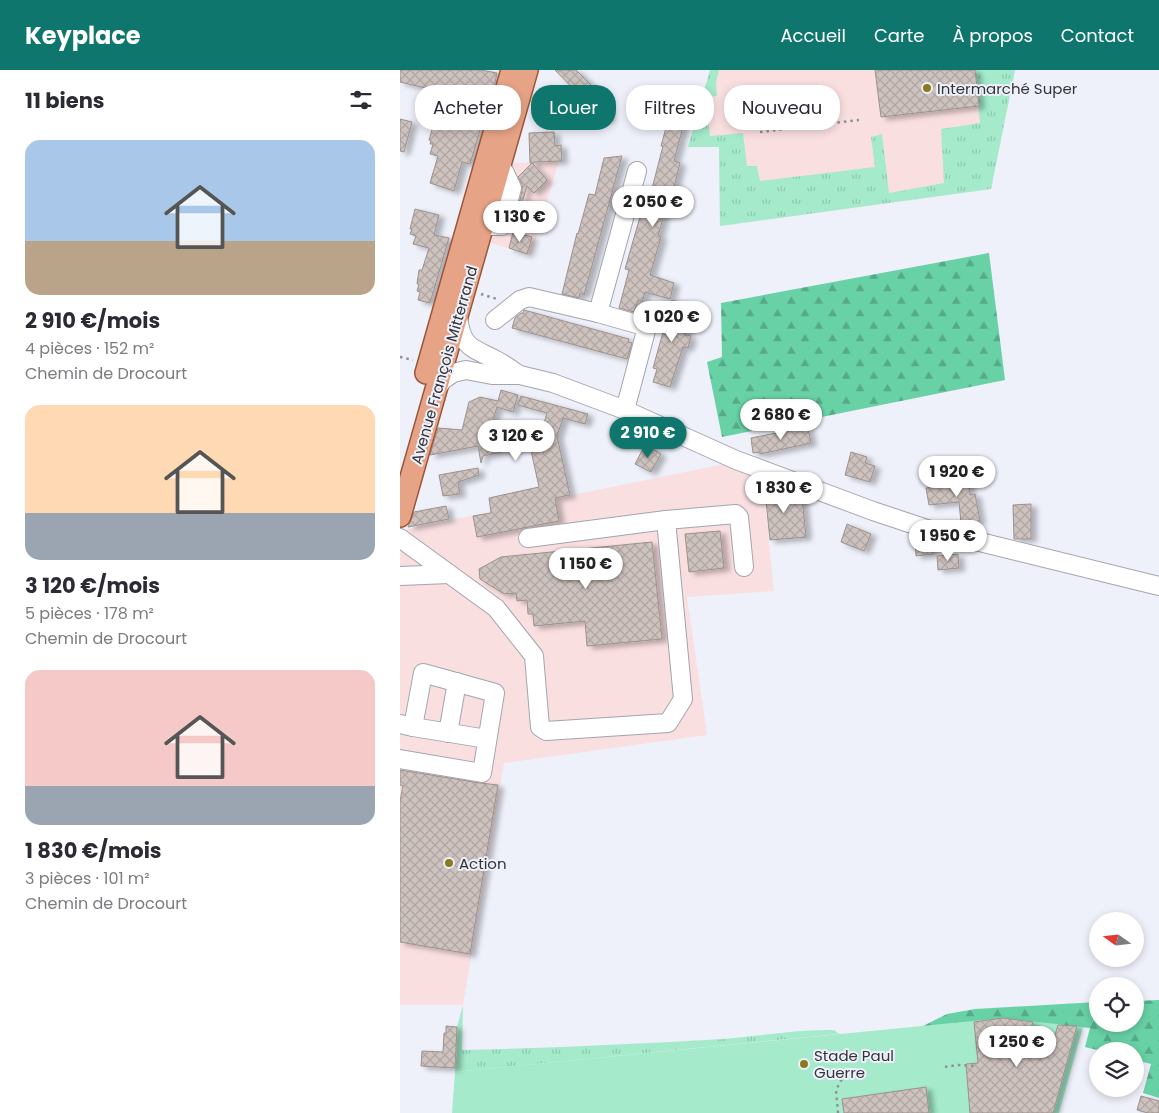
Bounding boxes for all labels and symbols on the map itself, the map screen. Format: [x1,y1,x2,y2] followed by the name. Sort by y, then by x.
[937,78,1078,99] place label: Intermarché Super
[921,82,933,94] marker: Intermarché Super
[607,186,699,228] pin: 2 050 €
[474,200,566,243] pin: 1 130 €
[406,263,482,467] street label: Avenue François Mitterrand
[626,300,718,343] pin: 1 020 €
[735,398,827,441] pin: 2 680 €
[602,416,694,459] pin: 2 910 €
[470,420,562,462] pin: 3 120 €
[911,456,1003,498] pin: 1 920 €
[738,472,830,514] pin: 1 830 €
[902,520,994,562] pin: 1 950 €
[540,548,632,590] pin: 1 150 €
[459,853,507,874] place label: Action
[443,857,455,869] marker: Action
[1089,912,1144,968] north arrow
[971,1026,1063,1068] pin: 1 250 €
[814,1045,894,1083] place label: Stade Paul Guerre
[798,1058,810,1070] marker: Stade Paul Guerre

